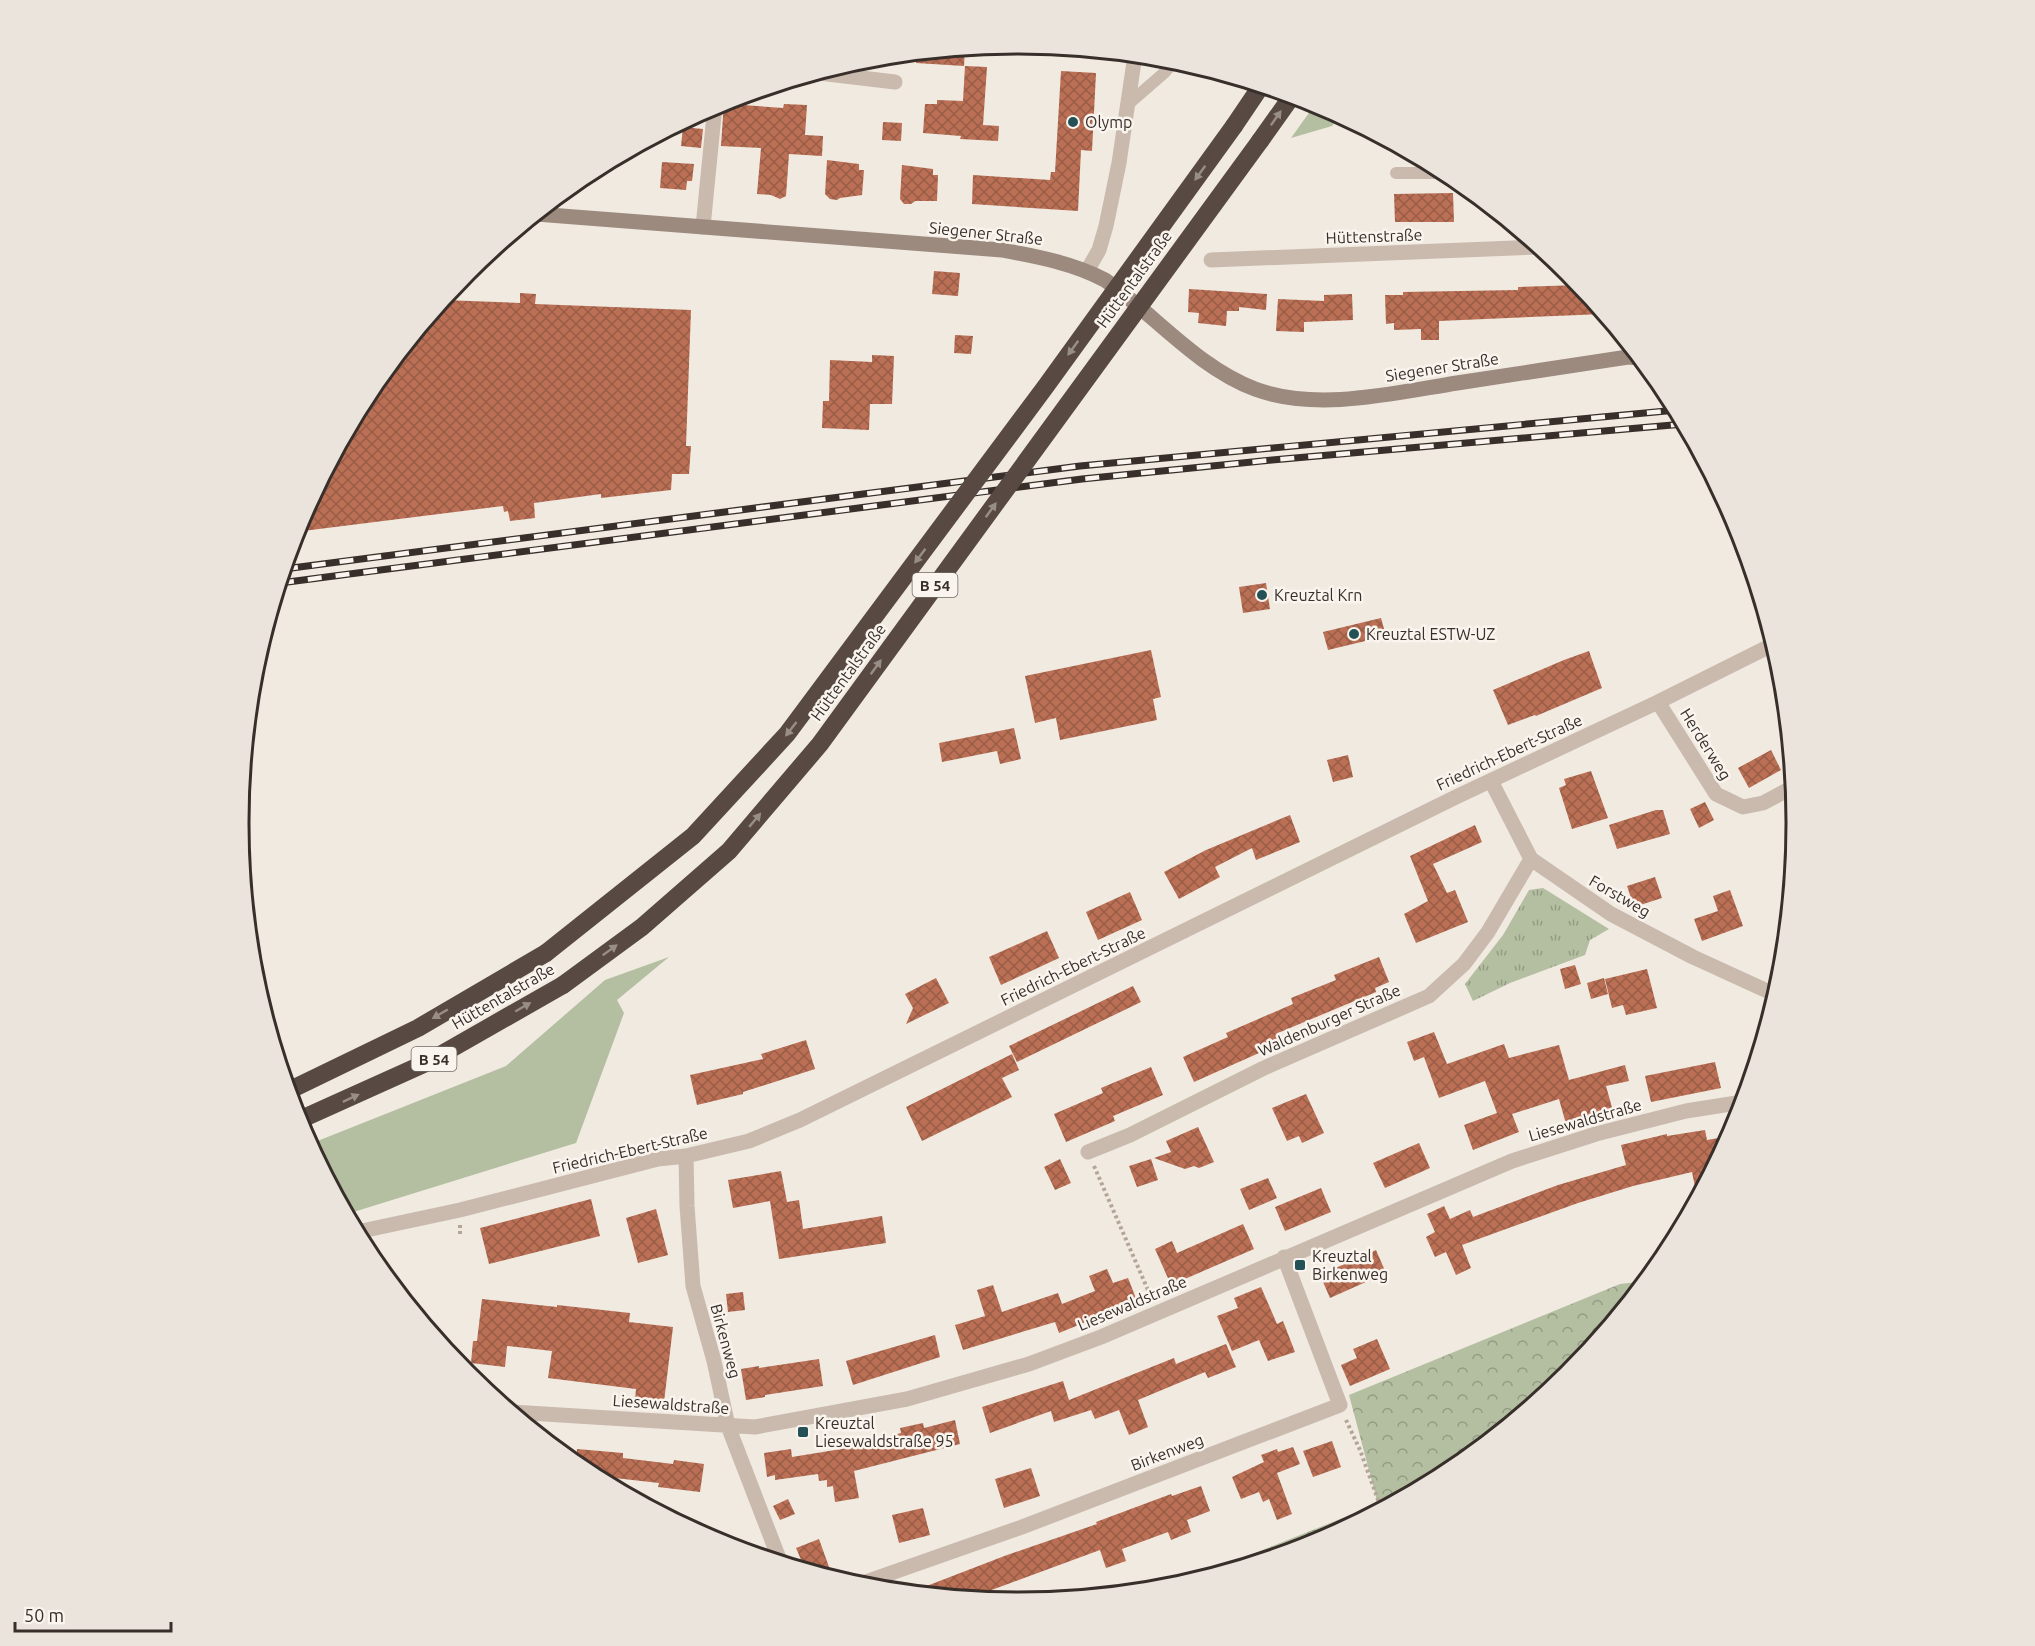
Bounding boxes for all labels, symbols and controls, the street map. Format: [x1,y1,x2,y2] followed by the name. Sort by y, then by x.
[1270,111,1282,127] one-way arrow
[1085,113,1132,131] place label: Olymp
[1066,115,1080,129] marker: Olymp
[1194,165,1206,181] one-way arrow
[928,218,1044,248] street label: Siegener Straße
[1325,225,1423,247] street label: Hüttenstraße
[1093,227,1175,331] street label: Hüttentalstraße
[1067,340,1079,356] one-way arrow
[1384,349,1500,385] street label: Siegener Straße
[984,502,996,517] one-way arrow
[914,547,926,563] one-way arrow
[912,573,958,597] road number: B 54
[1274,586,1362,604] place label: Kreuztal Krn
[1255,588,1269,602] marker: Kreuztal Krn
[807,620,889,724] street label: Hüttentalstraße
[1366,625,1495,643] place label: Kreuztal ESTW-UZ
[1347,627,1361,641] marker: Kreuztal ESTW-UZ
[870,660,882,676] one-way arrow
[1677,705,1735,783] street label: Herderweg
[1433,710,1585,794] street label: Friedrich-Ebert-Straße
[784,721,797,737] one-way arrow
[748,813,761,828] one-way arrow
[1586,871,1654,921] street label: Forstweg
[998,923,1148,1009] street label: Friedrich-Ebert-Straße
[602,944,618,956] one-way arrow
[449,959,557,1033] street label: Hüttentalstraße
[1255,980,1403,1060] street label: Waldenburger Straße
[515,1003,532,1013] one-way arrow
[432,1009,449,1019] one-way arrow
[412,1047,456,1071] road number: B 54
[342,1093,359,1102] one-way arrow
[1526,1095,1644,1145] street label: Liesewaldstraße
[551,1123,709,1177] street label: Friedrich-Ebert-Straße
[1312,1247,1388,1283] place label: Kreuztal Birkenweg
[1293,1258,1307,1272] marker: Kreuztal Birkenweg
[1075,1272,1189,1334] street label: Liesewaldstraße
[707,1302,745,1380] street label: Birkenweg
[612,1391,730,1417] street label: Liesewaldstraße
[815,1414,954,1450] place label: Kreuztal Liesewaldstraße 95
[796,1425,810,1439] marker: Kreuztal Liesewaldstraße 95
[1128,1430,1206,1474] street label: Birkenweg
[15,1595,171,1633] scale bar
[24,1605,64,1625] text: 50 m

